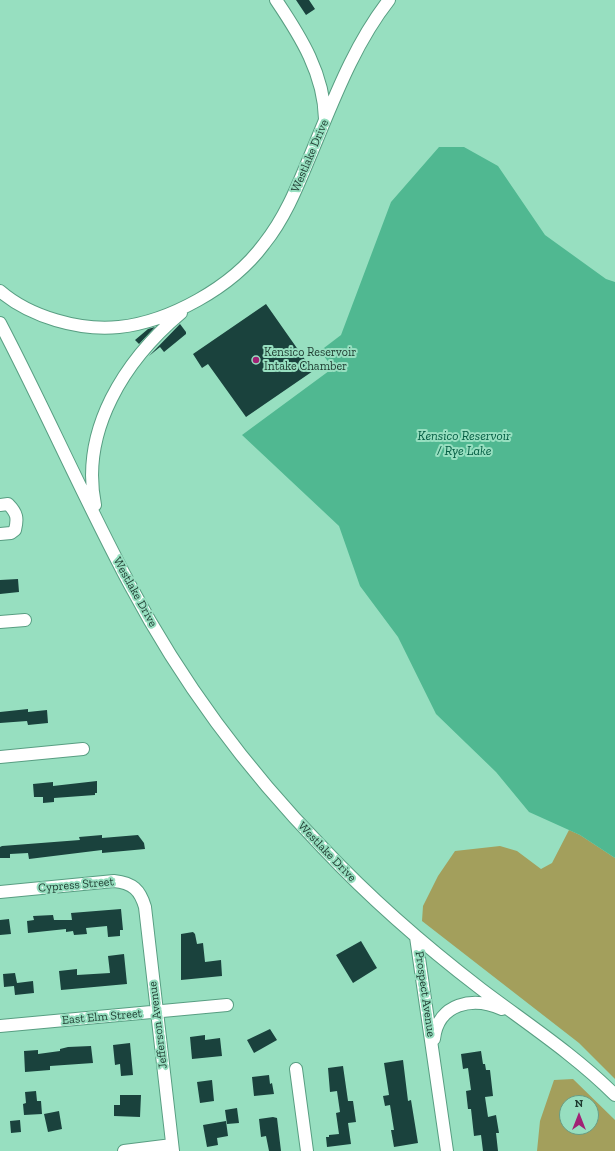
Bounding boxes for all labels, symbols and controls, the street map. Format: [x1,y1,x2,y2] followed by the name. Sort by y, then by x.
[288,117,332,195] street label: Westlake Drive
[264,346,356,374] place label: Kensico Reservoir Intake Chamber
[251,355,261,365] marker: Kensico Reservoir Intake Chamber
[418,428,510,459] water label: Kensico Reservoir / Rye Lake
[110,555,160,629] street label: Westlake Drive
[295,819,359,885] street label: Westlake Drive
[38,875,114,895] street label: Cypress Street
[412,950,438,1038] street label: Prospect Avenue
[146,981,170,1069] street label: Jefferson Avenue
[61,1006,143,1028] street label: East Elm Street
[559,1095,599,1135] north arrow
[575,1097,583,1110] text: N

